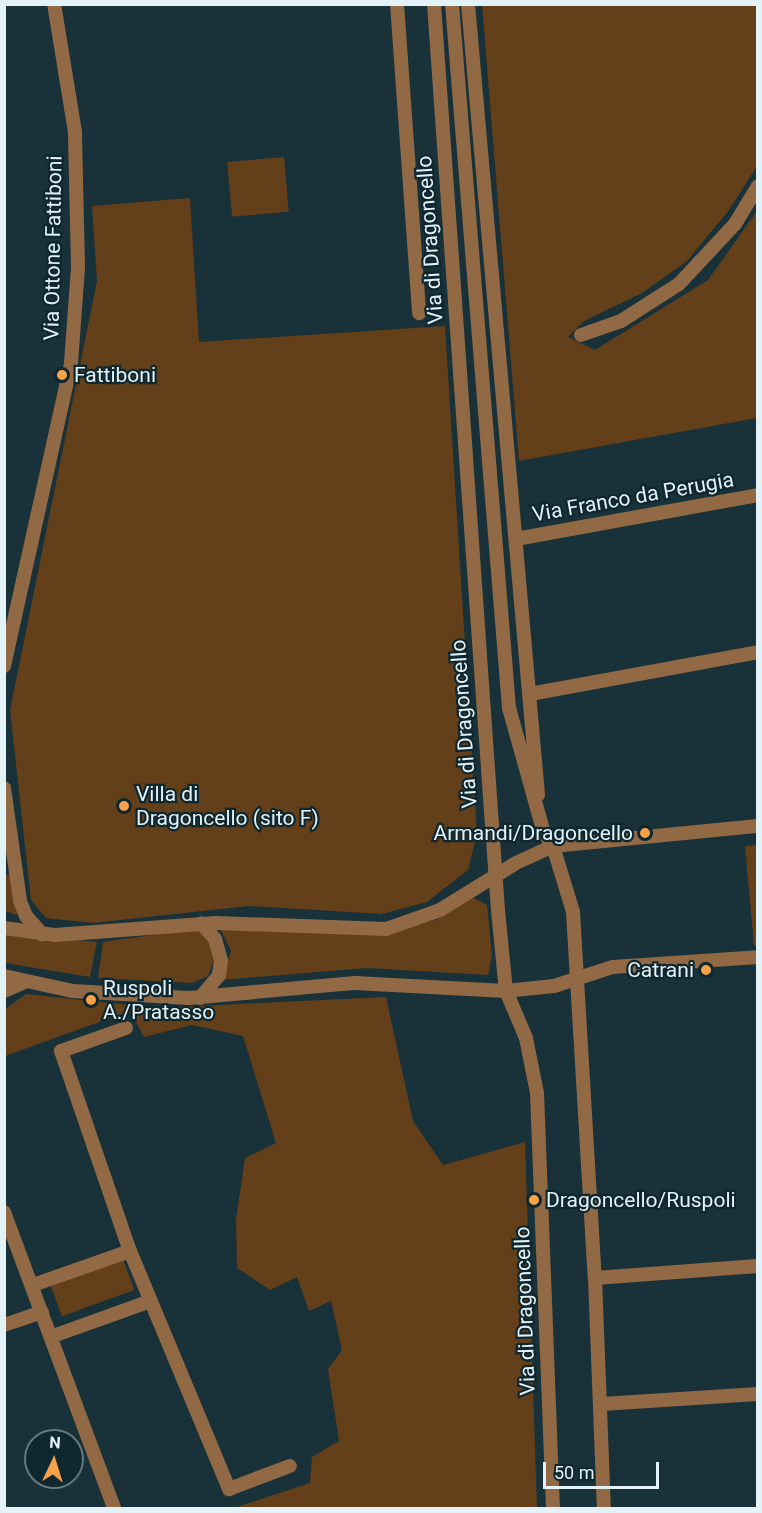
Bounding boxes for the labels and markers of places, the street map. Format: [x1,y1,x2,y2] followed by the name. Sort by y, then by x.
[74,362,156,388] place label: Fattiboni
[55,368,69,382] marker: Fattiboni
[136,781,319,831] place label: Villa di Dragoncello (sito F)
[117,799,131,813] marker: Villa di Dragoncello (sito F)
[434,820,633,846] place label: Armandi/Dragoncello
[638,826,652,840] marker: Armandi/Dragoncello
[627,957,694,983] place label: Catrani
[699,963,713,977] marker: Catrani
[103,975,214,1025] place label: Ruspoli A./Pratasso
[84,993,98,1007] marker: Ruspoli A./Pratasso
[546,1187,736,1213] place label: Dragoncello/Ruspoli
[527,1193,541,1207] marker: Dragoncello/Ruspoli

